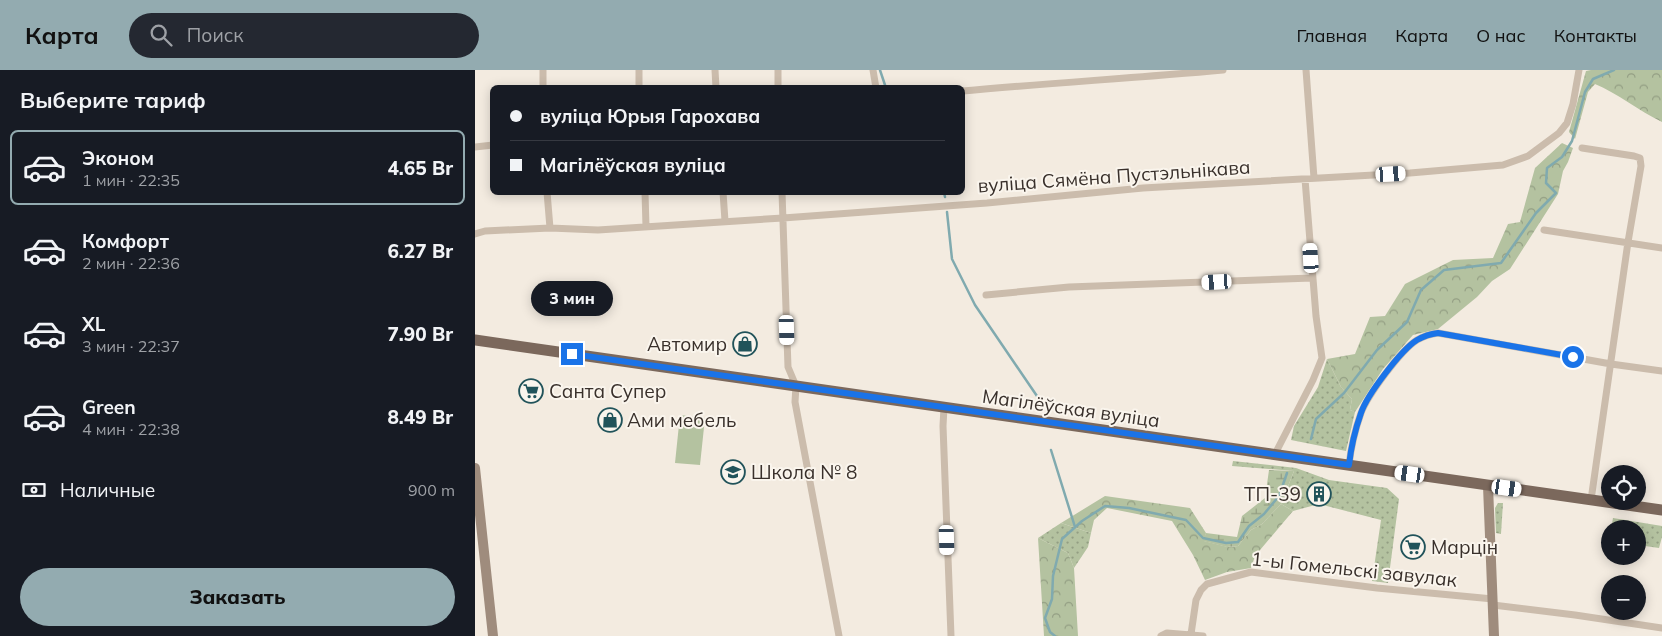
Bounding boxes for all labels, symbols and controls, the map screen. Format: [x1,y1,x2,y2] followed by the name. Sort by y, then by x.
[129,13,479,58] search box
[25,20,99,50] text: Карта
[147,21,175,49] icon: search
[187,23,244,47] text: Поиск
[1297,24,1367,47] text: Главная
[1395,24,1448,47] text: Карта
[1476,24,1526,47] text: О нас
[1554,24,1637,47] text: Контакты
[20,86,206,114] text: Выберите тариф
[540,104,760,128] text: вуліца Юрыя Гарохава
[22,145,67,190] icon: car
[82,146,154,170] text: Эконом
[540,153,726,177] text: Магілёўская вуліца
[977,154,1251,198] street label: вуліца Сямёна Пустэльнікава
[387,156,453,180] text: 4.65 Br
[1375,166,1406,182] car
[82,170,180,190] text: 1 мин · 22:35
[22,228,67,273] icon: car
[82,229,169,253] text: Комфорт
[387,239,453,263] text: 6.27 Br
[1302,243,1319,273] car
[82,253,180,273] text: 2 мин · 22:36
[1201,274,1232,290] car
[531,282,613,316] callout: 3 мин
[549,288,595,308] text: 3 мин
[22,311,67,356] icon: car
[82,312,105,336] text: XL
[778,315,795,345] car
[387,322,453,346] text: 7.90 Br
[732,331,758,357] shop icon: Автомир
[647,332,727,356] place label: Автомир
[82,336,180,356] text: 3 мин · 22:37
[561,343,583,365] route end
[1562,346,1584,368] route start
[518,378,544,404] supermarket icon: Санта Супер
[549,379,666,403] place label: Санта Супер
[981,384,1161,432] street label: Магілёўская вуліца
[22,394,67,439] icon: car
[82,395,136,419] text: Green
[387,405,453,429] text: 8.49 Br
[597,407,623,433] shop icon: Ами мебель
[627,408,737,432] place label: Ами мебель
[82,419,180,439] text: 4 мин · 22:38
[720,459,746,485] school or university icon: Школа № 8
[751,460,857,484] place label: Школа № 8
[1394,464,1425,484] car
[1601,465,1646,620] map controls
[1601,465,1646,510] button: locate
[20,476,48,504] icon: cash
[60,478,155,502] text: Наличные
[1491,478,1522,498] car
[408,480,455,500] text: 900 m
[1306,481,1332,507] building icon: ТП-39
[1244,482,1301,506] place label: ТП-39
[1601,520,1646,565] button: +
[938,525,955,555] car
[1400,534,1426,560] supermarket icon: Марцін
[1431,535,1498,559] place label: Марцін
[1250,546,1459,592] street label: 1-ы Гомельскі завулак
[20,568,455,626] button: Заказать
[1601,575,1646,620] button: −

